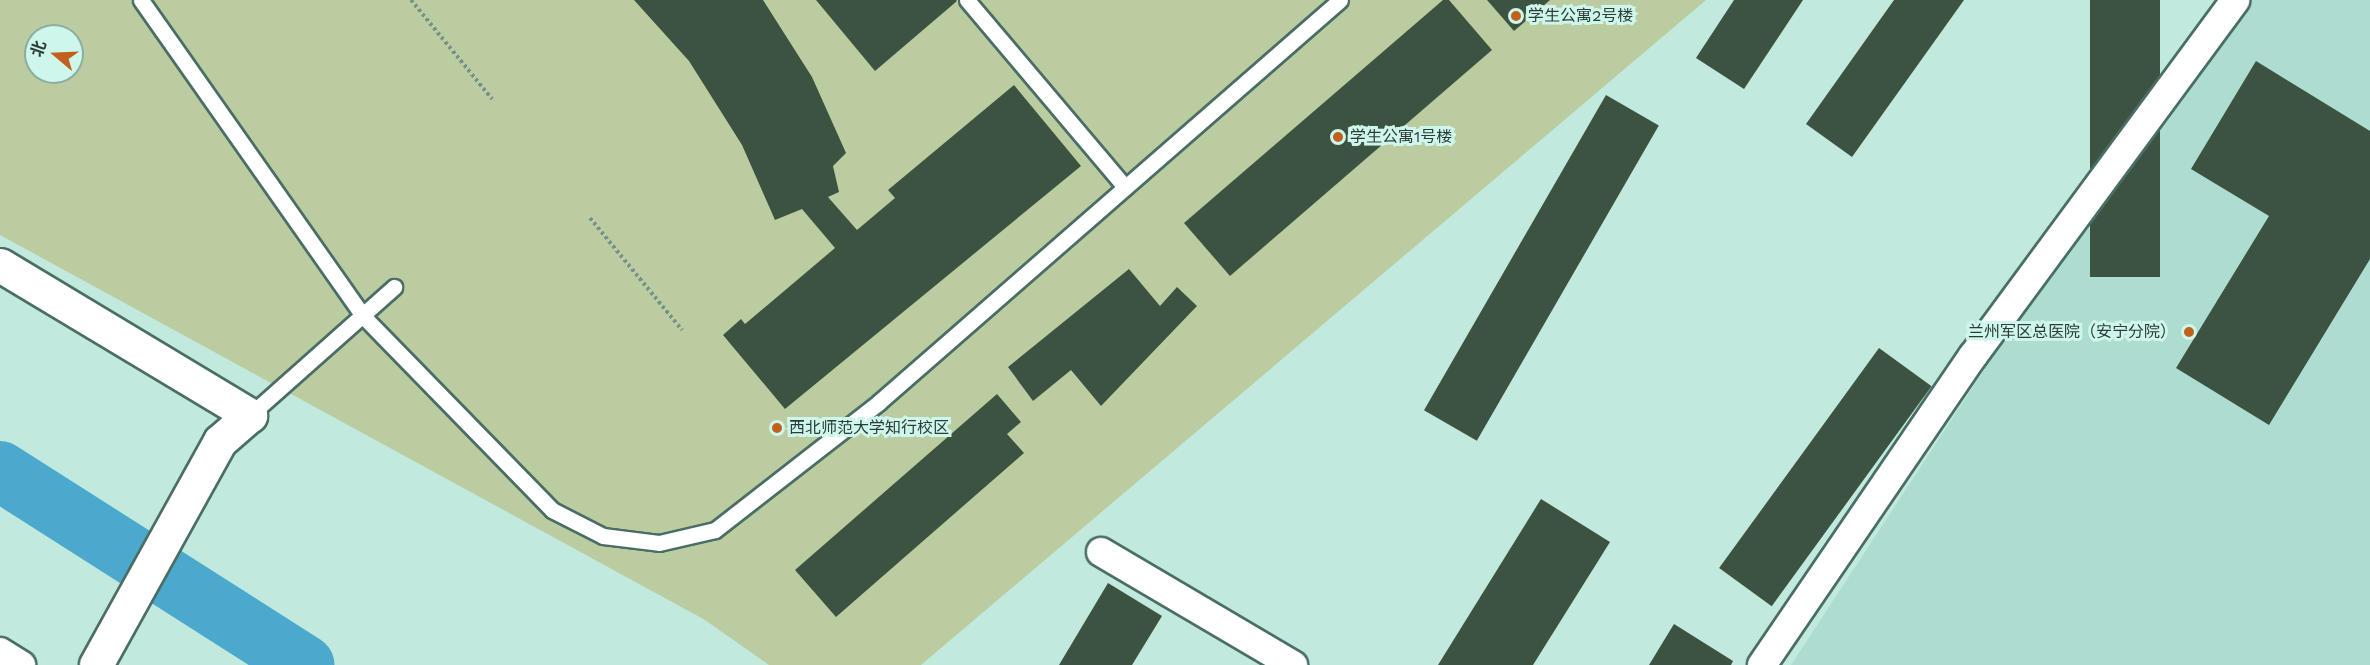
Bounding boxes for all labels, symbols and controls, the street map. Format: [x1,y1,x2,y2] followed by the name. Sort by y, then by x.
[1528,6,1633,26] place label: 学生公寓2号楼
[1509,9,1523,23] marker: 学生公寓2号楼
[24,24,84,84] north arrow
[27,38,50,59] text: 北
[1350,127,1452,147] place label: 学生公寓1号楼
[1331,130,1345,144] marker: 学生公寓1号楼
[1968,322,2176,342] place label: 兰州军区总医院（安宁分院）
[2180,323,2198,341] marker: 兰州军区总医院（安宁分院）
[789,418,949,438] place label: 西北师范大学知行校区
[770,421,784,435] marker: 西北师范大学知行校区

